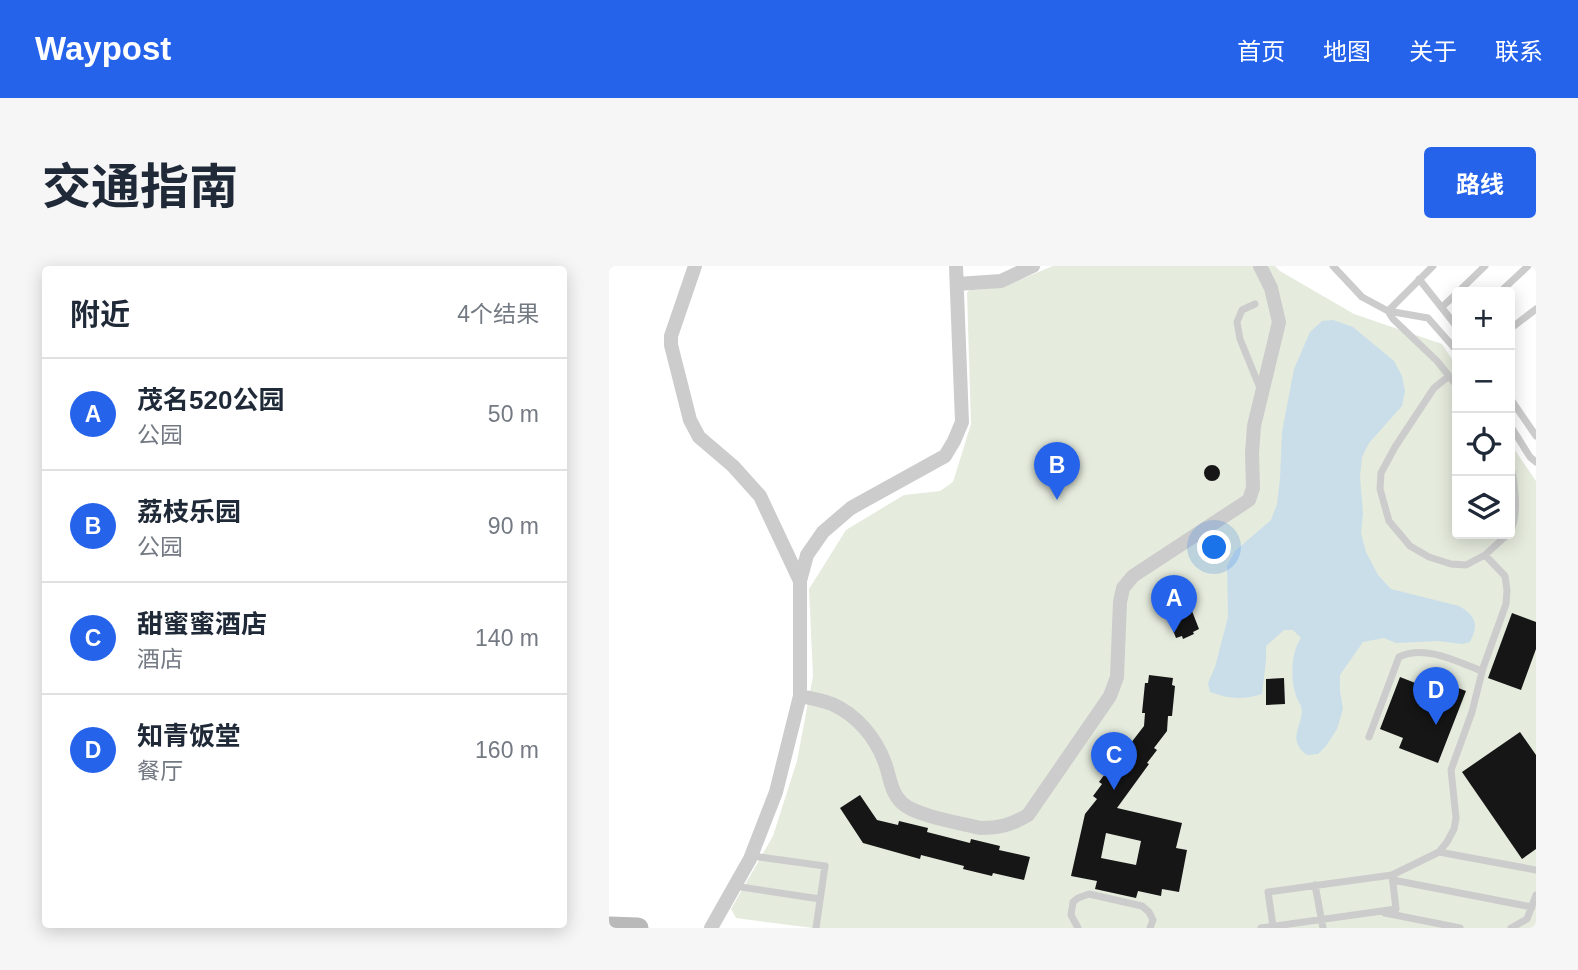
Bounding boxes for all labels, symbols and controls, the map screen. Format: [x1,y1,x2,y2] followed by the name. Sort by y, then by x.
[35,30,171,67] text: Waypost
[1237,38,1285,65] text: 首页
[1323,38,1371,65] text: 地图
[1409,38,1457,65] text: 关于
[1495,38,1543,65] text: 联系
[1424,147,1536,218] button: 路线
[42,160,238,214] text: 交通指南
[1452,287,1515,539] map controls
[1452,287,1515,350] button: +
[70,298,130,331] text: 附近
[457,301,539,327] text: 4个结果
[1452,350,1515,413] button: −
[137,385,284,415] text: 茂名520公园
[85,401,101,427] text: A
[488,401,539,427] text: 50 m
[1452,413,1515,476] button: locate
[137,422,183,448] text: 公园
[1034,442,1080,500] pin: B
[1452,476,1515,539] button: layers
[137,497,241,527] text: 荔枝乐园
[85,513,101,539] text: B
[488,513,539,539] text: 90 m
[1197,530,1231,564] your location
[137,534,183,560] text: 公园
[1151,575,1197,633] pin: A
[137,609,267,639] text: 甜蜜蜜酒店
[85,625,101,651] text: C
[475,625,539,651] text: 140 m
[137,646,183,672] text: 酒店
[1413,667,1459,725] pin: D
[137,721,241,751] text: 知青饭堂
[1091,732,1137,790] pin: C
[85,737,101,763] text: D
[475,737,539,763] text: 160 m
[137,758,183,784] text: 餐厅

